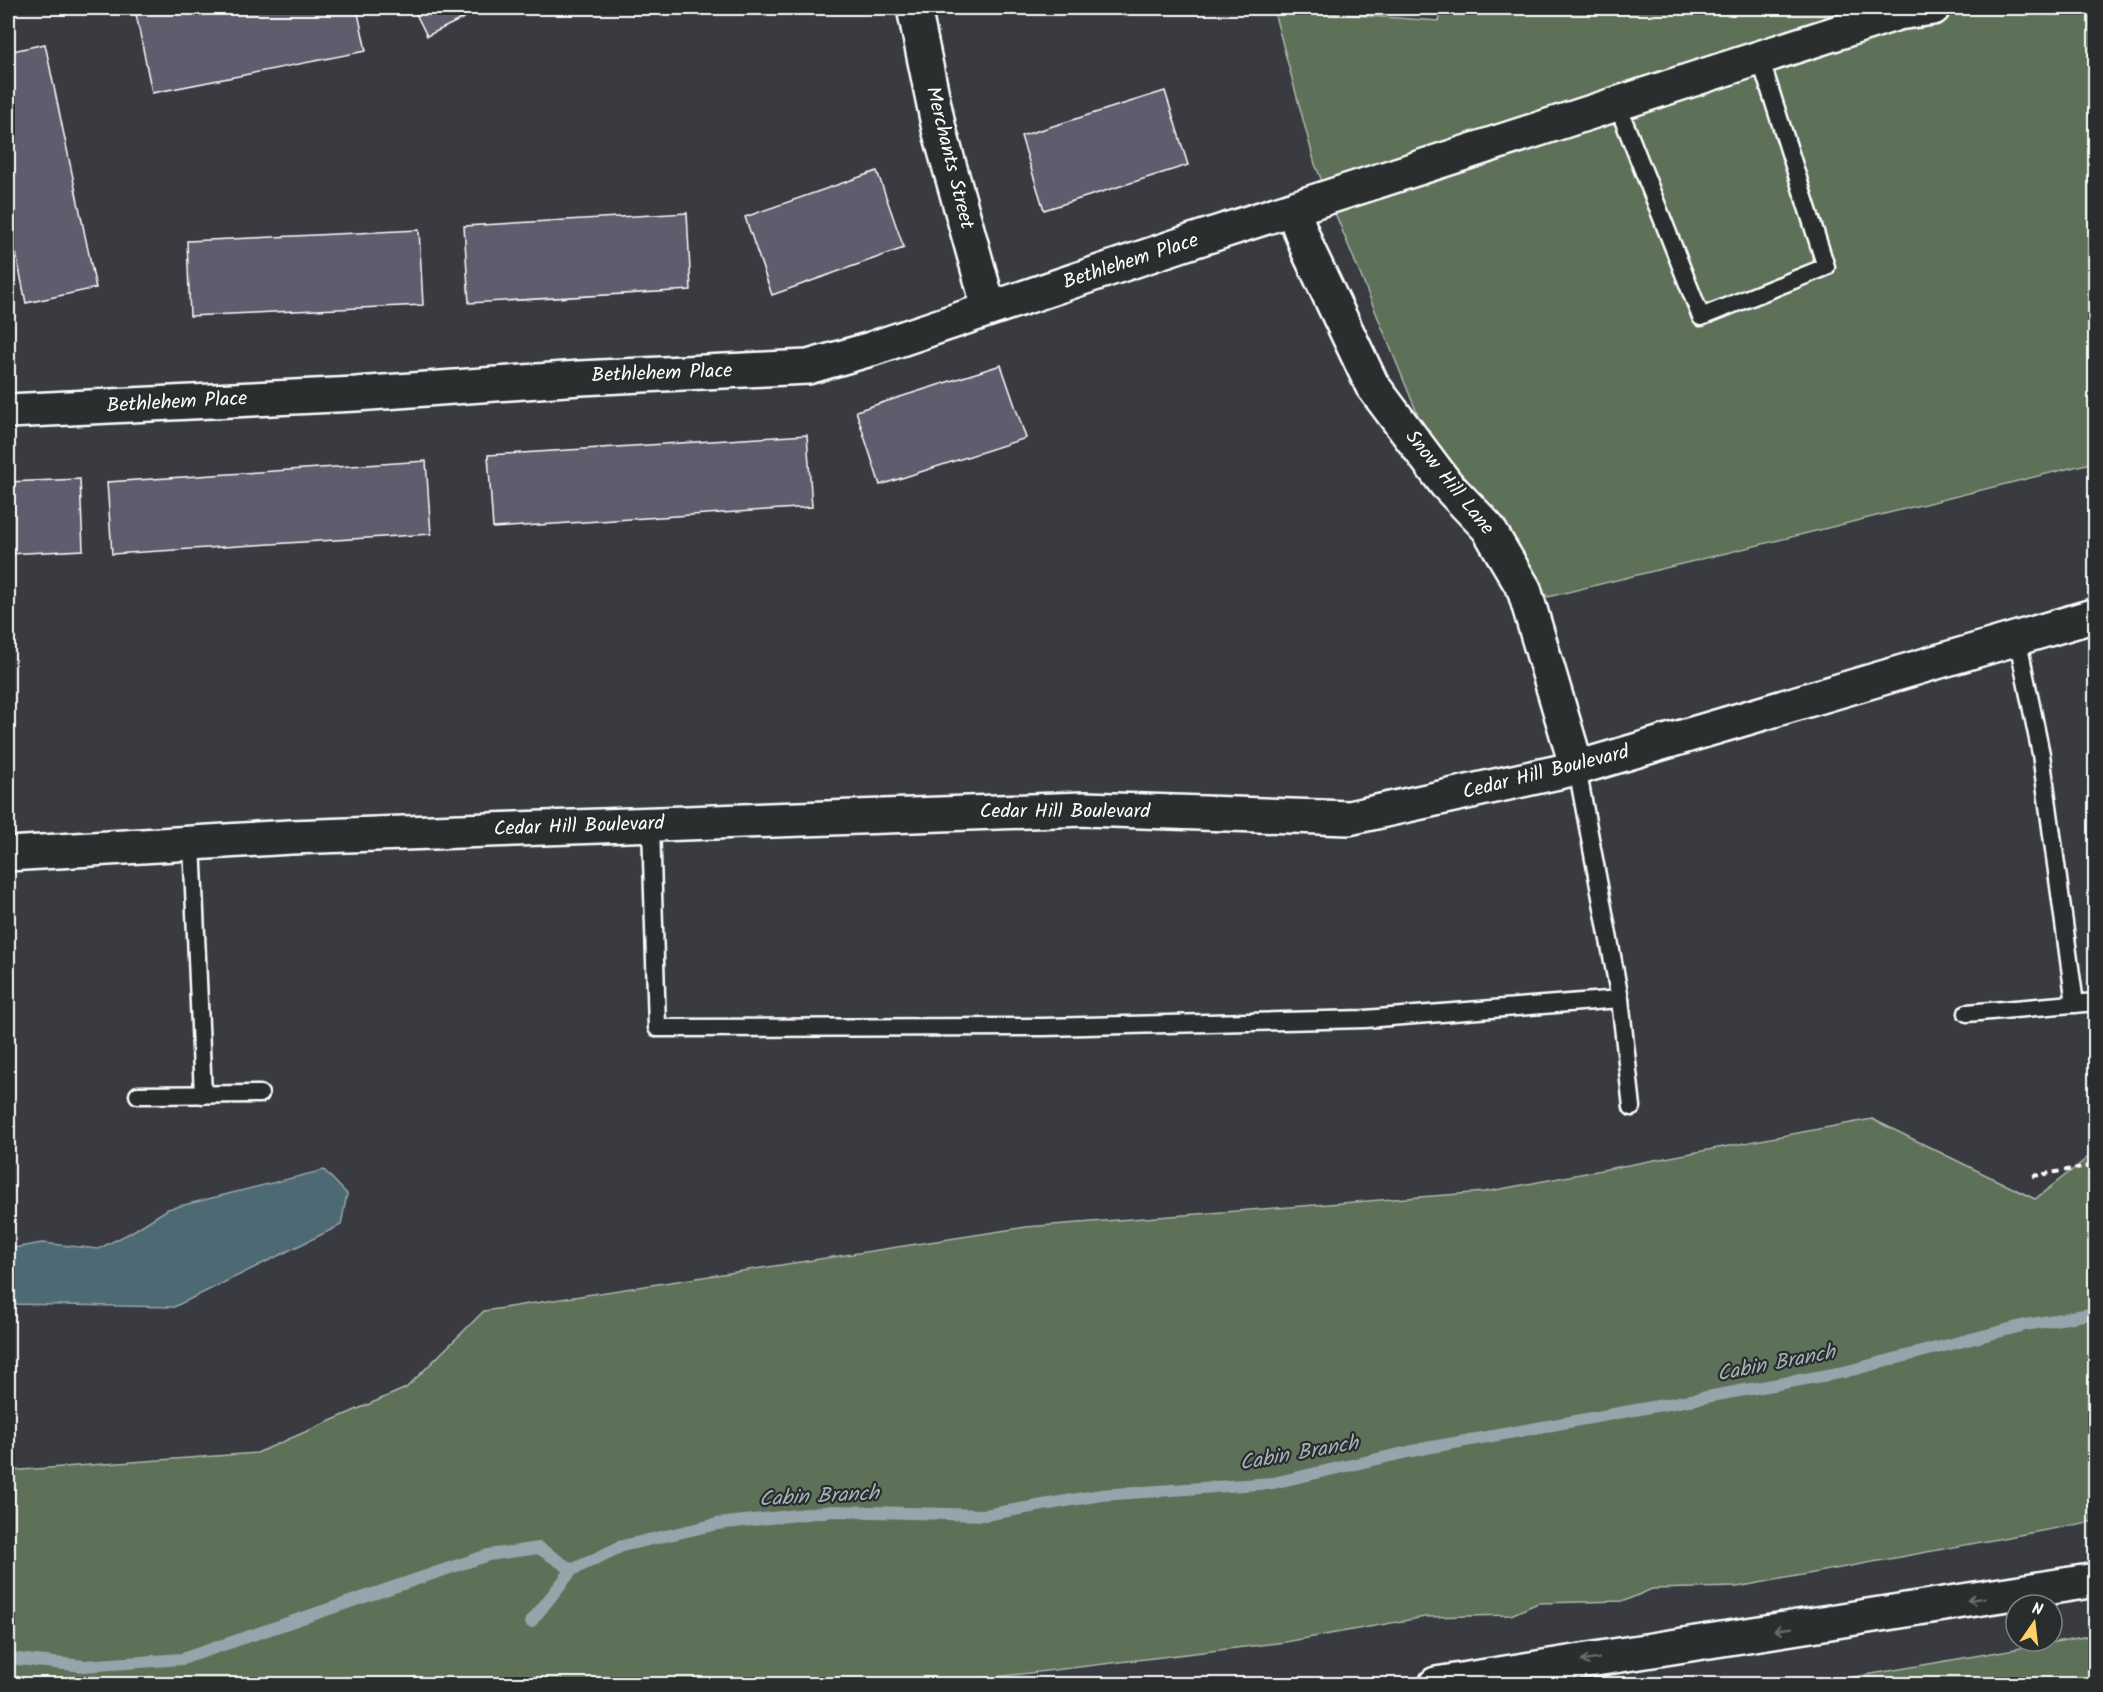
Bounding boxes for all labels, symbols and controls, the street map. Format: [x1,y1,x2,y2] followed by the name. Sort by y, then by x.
[916,83,982,233] street label: Merchants Street
[1059,225,1203,299] street label: Bethlehem Place
[591,356,733,392] street label: Bethlehem Place
[106,383,248,423] street label: Bethlehem Place
[1396,423,1502,543] street label: Snow Hill Lane
[1459,737,1634,809] street label: Cedar Hill Boulevard
[980,796,1151,828] street label: Cedar Hill Boulevard
[493,808,666,846] street label: Cedar Hill Boulevard
[1714,1336,1840,1392] water label: Cabin Branch
[1237,1427,1363,1481] water label: Cabin Branch
[758,1477,882,1517] water label: Cabin Branch
[1966,1593,1986,1604] one-way arrow
[2004,1593,2064,1653] north arrow
[2029,1597,2045,1623] text: N
[1774,1624,1793,1635] one-way arrow
[1581,1654,1601,1665] one-way arrow

